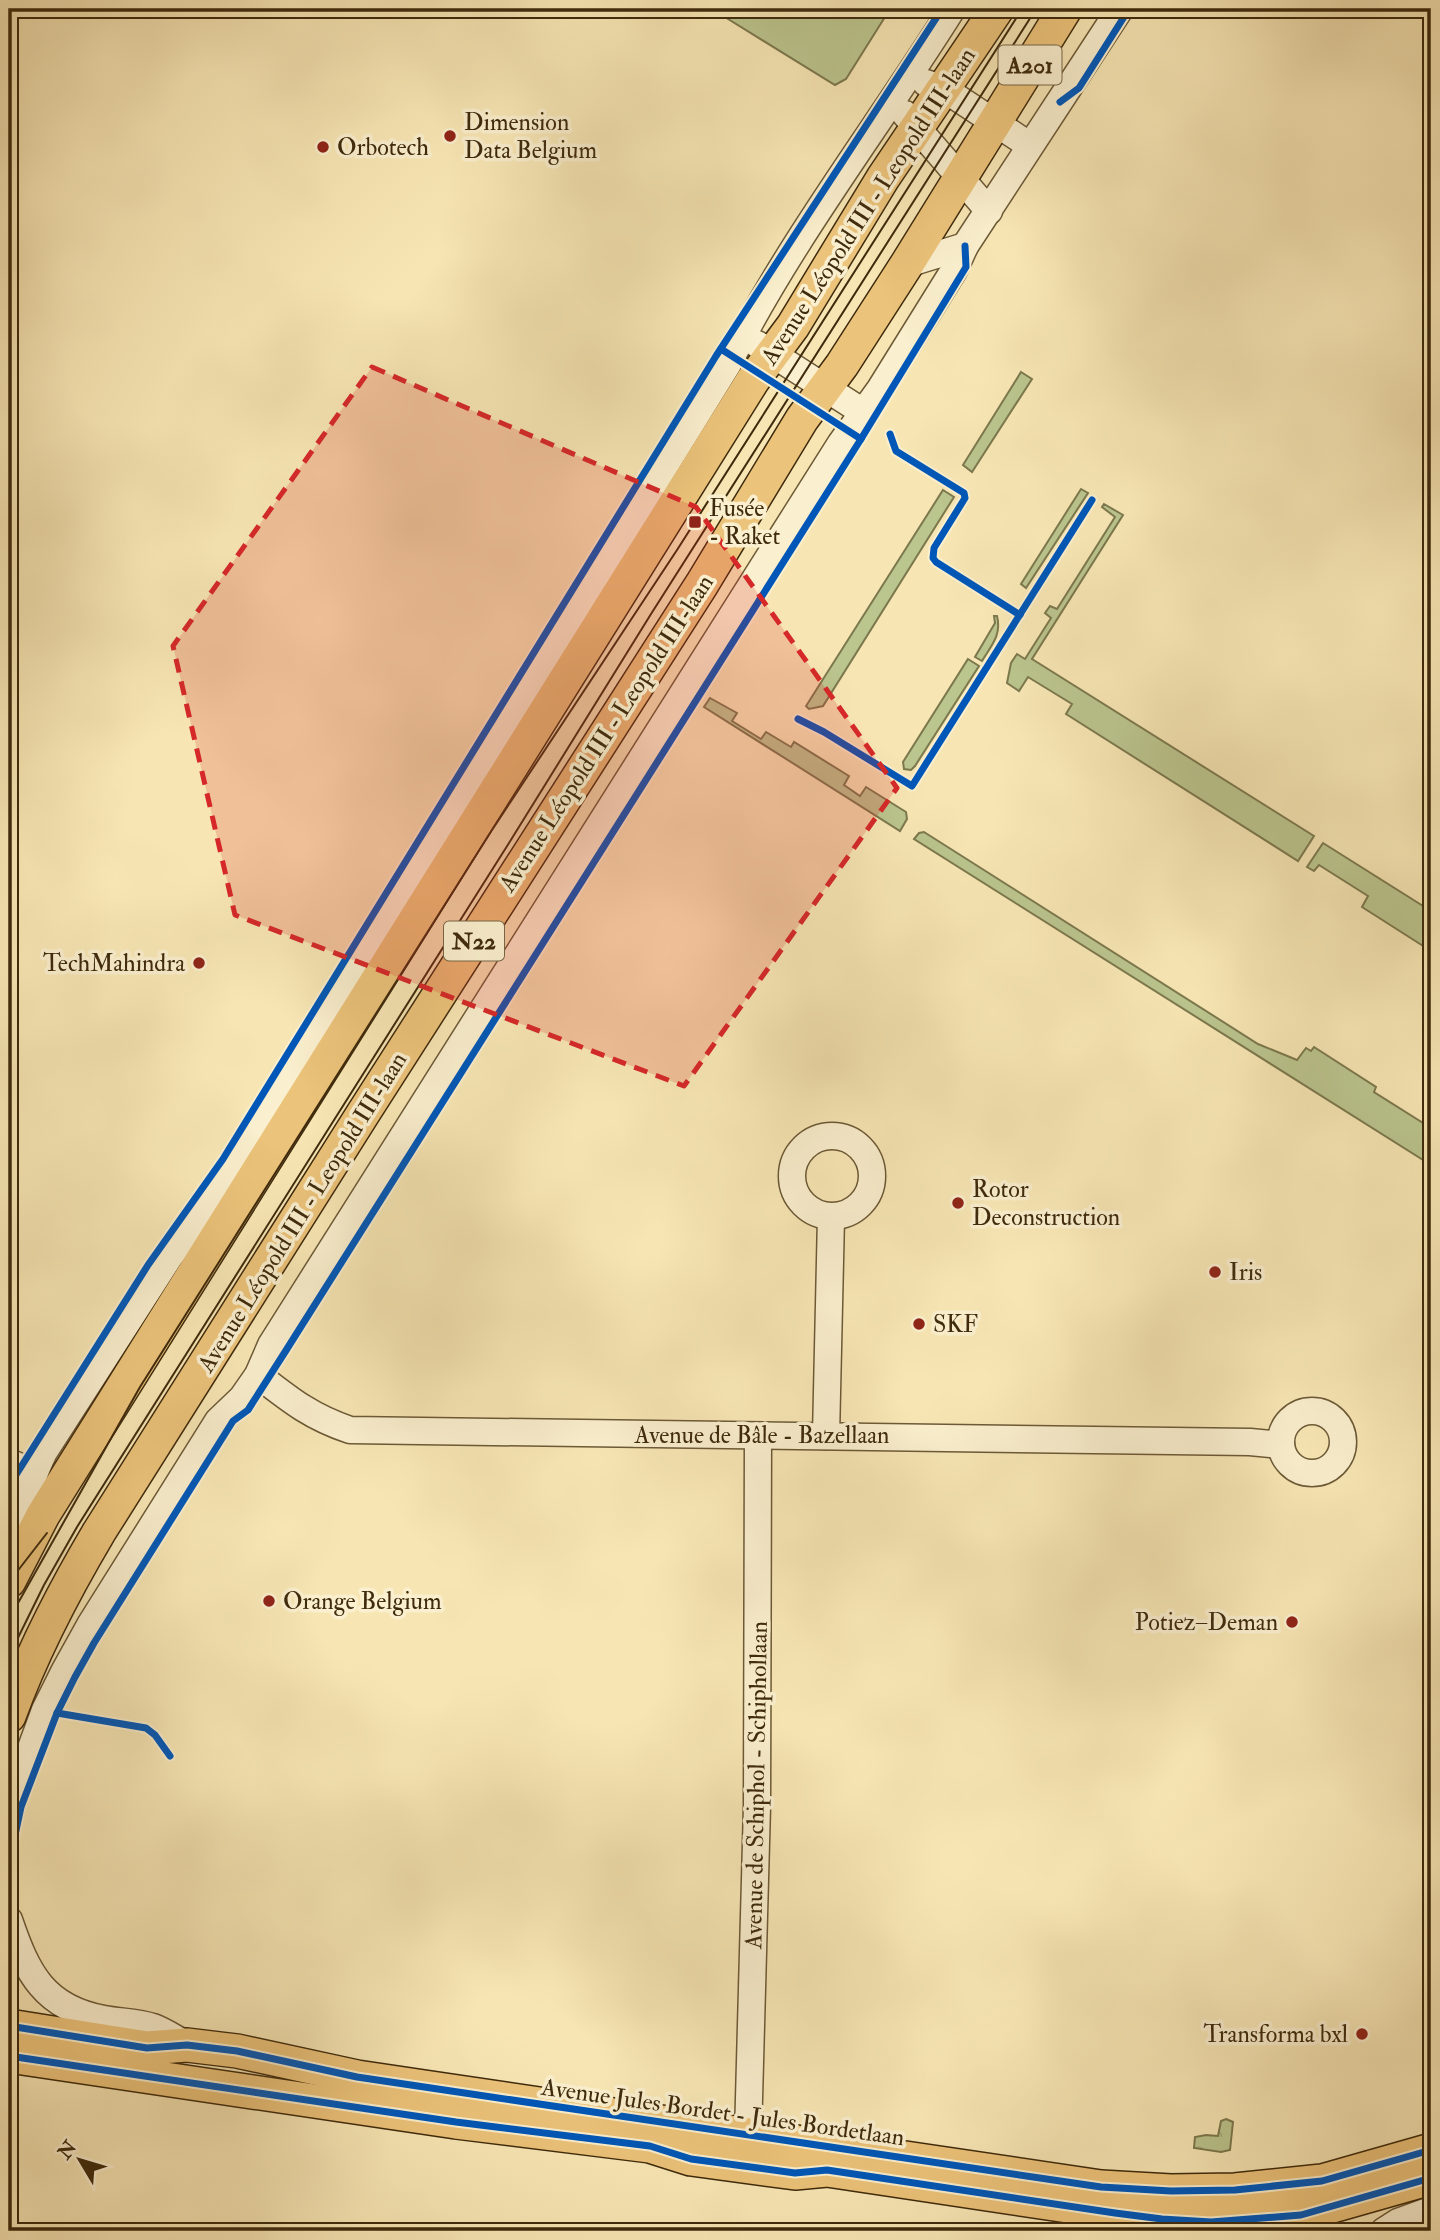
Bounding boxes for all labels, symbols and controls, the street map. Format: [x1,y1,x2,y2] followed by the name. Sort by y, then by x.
[754,42,983,372] street label: Avenue Léopold III - Leopold III-laan
[998,46,1062,85] road number: A201
[464,107,598,166] place label: Dimension Data Belgium
[442,128,458,144] marker: Dimension Data Belgium
[337,132,429,163] place label: Orbotech
[315,139,331,155] marker: Orbotech
[709,493,780,552] place label: Fusée - Raket
[687,514,703,530] marker: Fusée - Raket
[492,569,721,899] street label: Avenue Léopold III - Leopold III-laan
[444,922,504,960] road number: N22
[43,948,186,979] place label: TechMahindra
[191,955,207,971] marker: TechMahindra
[190,1046,414,1379] street label: Avenue Léopold III - Leopold III-laan
[972,1174,1120,1233] place label: Rotor Deconstruction
[950,1195,966,1211] marker: Rotor Deconstruction
[1229,1257,1262,1288] place label: Iris
[1207,1264,1223,1280] marker: Iris
[933,1309,978,1340] place label: SKF
[911,1316,927,1332] marker: SKF
[633,1420,890,1451] street label: Avenue de Bâle - Bazellaan
[283,1586,442,1617] place label: Orange Belgium
[261,1593,277,1609] marker: Orange Belgium
[1135,1607,1278,1638] place label: Potiez–Deman
[1284,1614,1300,1630] marker: Potiez–Deman
[738,1621,775,1950] street label: Avenue de Schiphol - Schiphollaan
[1203,2019,1348,2050] place label: Transforma bxl
[1354,2026,1370,2042] marker: Transforma bxl
[538,2072,907,2153] street label: Avenue Jules Bordet - Jules Bordetlaan
[46,2124,116,2194] north arrow
[52,2135,83,2165] text: N

